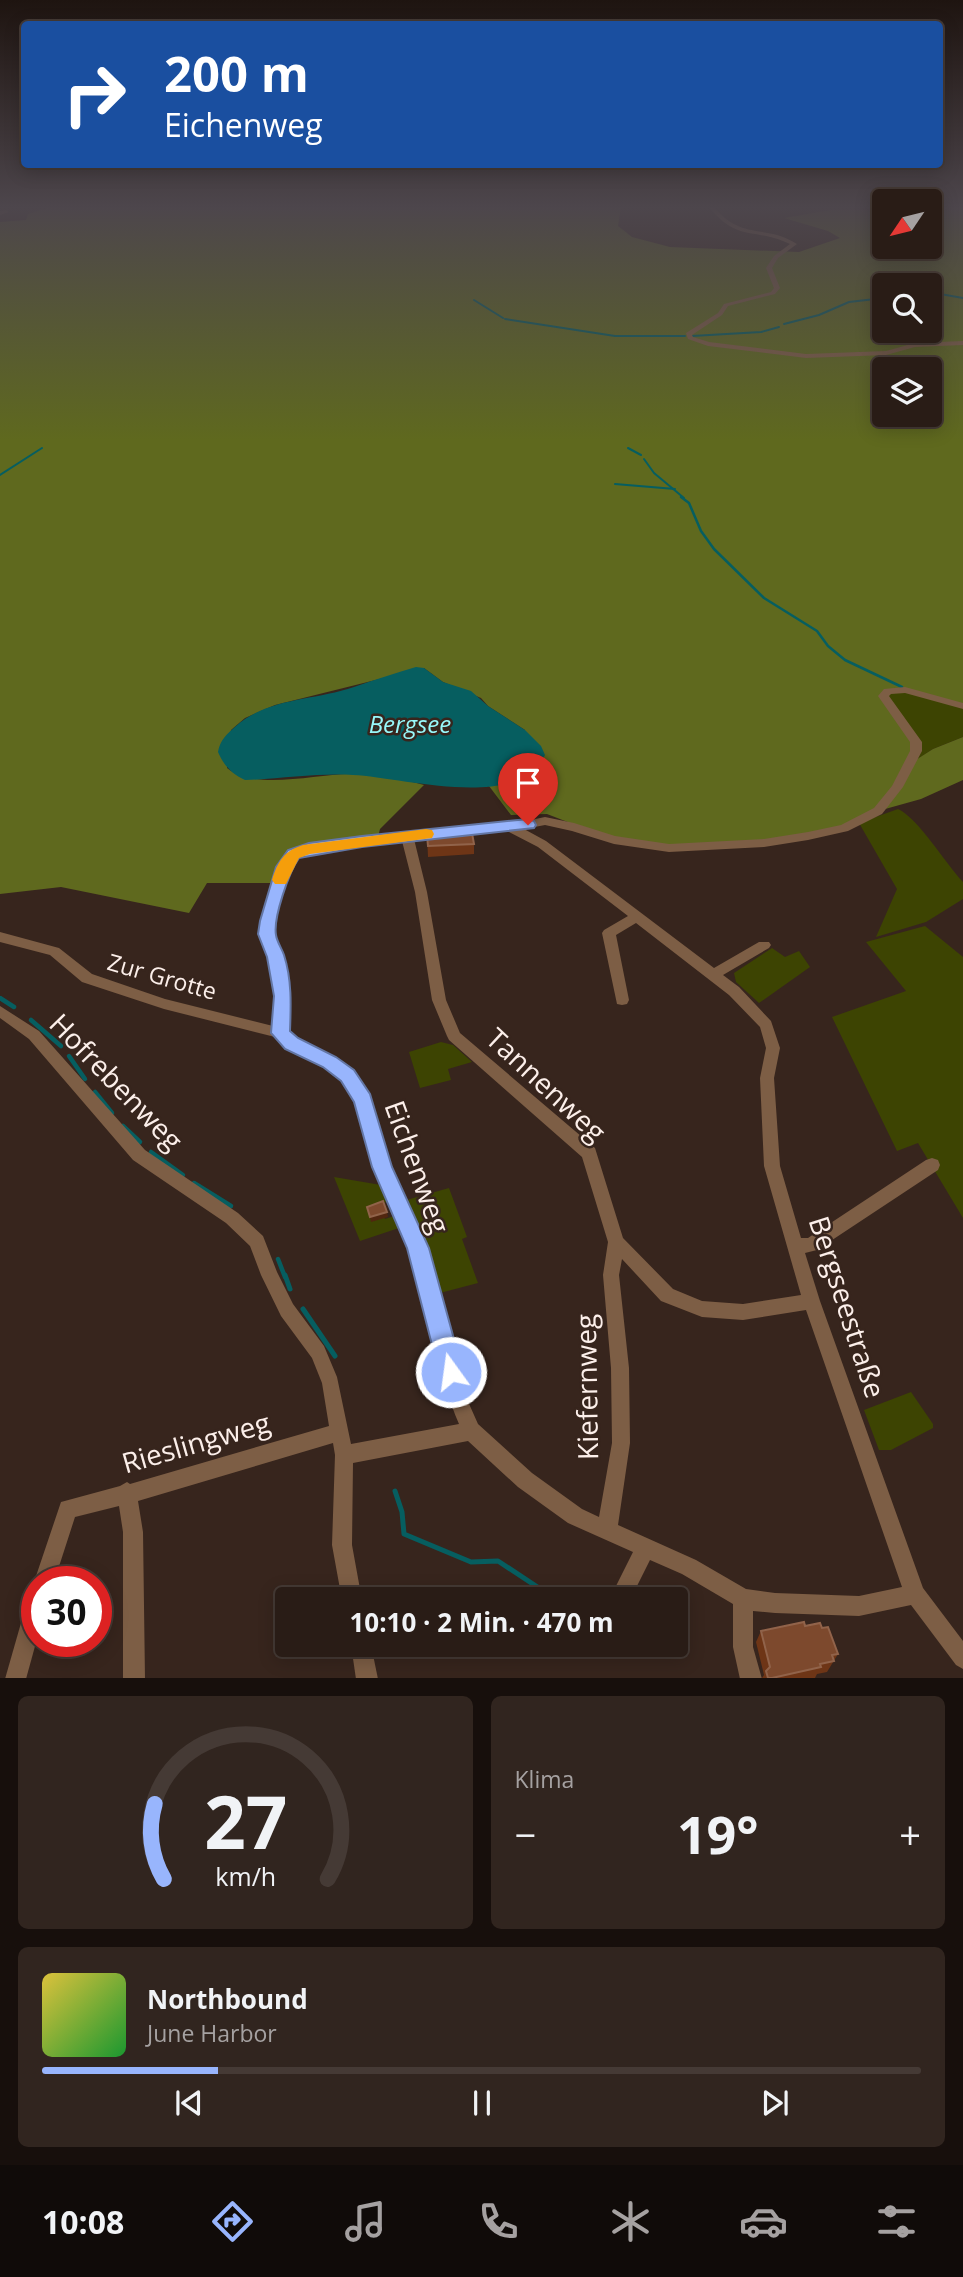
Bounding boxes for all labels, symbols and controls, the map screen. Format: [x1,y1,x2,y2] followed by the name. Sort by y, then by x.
[164,40,309,106] text: 200 m
[49,49,140,140] icon: right
[164,103,323,146] text: Eichenweg
[872,189,942,259] north arrow
[872,189,942,427] map controls
[872,273,942,343] button: search
[872,357,942,427] button: layers
[369,707,451,740] water label: Bergsee
[498,753,558,825] pin
[509,764,547,802] icon: arrive
[104,945,220,1007] street label: Zur Grotte
[42,1005,192,1158] street label: Hofrebenweg
[479,1019,615,1150] street label: Tannenweg
[376,1095,460,1238] street label: Eichenweg
[801,1211,895,1402] street label: Bergseestraße
[566,1314,606,1461] street label: Kiefernweg
[414,1335,488,1409] position arrow
[117,1403,274,1481] street label: Rieslingweg
[21,1566,112,1657] speed limit sign: 30
[349,1604,614,1640] text: 10:10 · 2 Min. · 470 m
[515,1763,574,1795] text: Klima
[204,1771,287,1870] text: 27
[677,1798,759,1869] text: 19°
[515,1808,536,1860] text: −
[899,1808,921,1860] text: +
[215,1858,276,1892] text: km/h
[147,1981,308,2017] text: Northbound
[147,2017,277,2049] text: June Harbor
[170,2084,208,2122] icon: previous
[463,2084,501,2122] icon: pause
[756,2084,794,2122] icon: next
[208,2197,257,2246] icon: directions
[341,2197,390,2246] icon: music
[474,2197,523,2246] icon: phone
[606,2197,655,2246] icon: climate
[739,2197,788,2246] icon: car
[872,2197,921,2246] icon: filters
[42,2200,124,2243] text: 10:08

